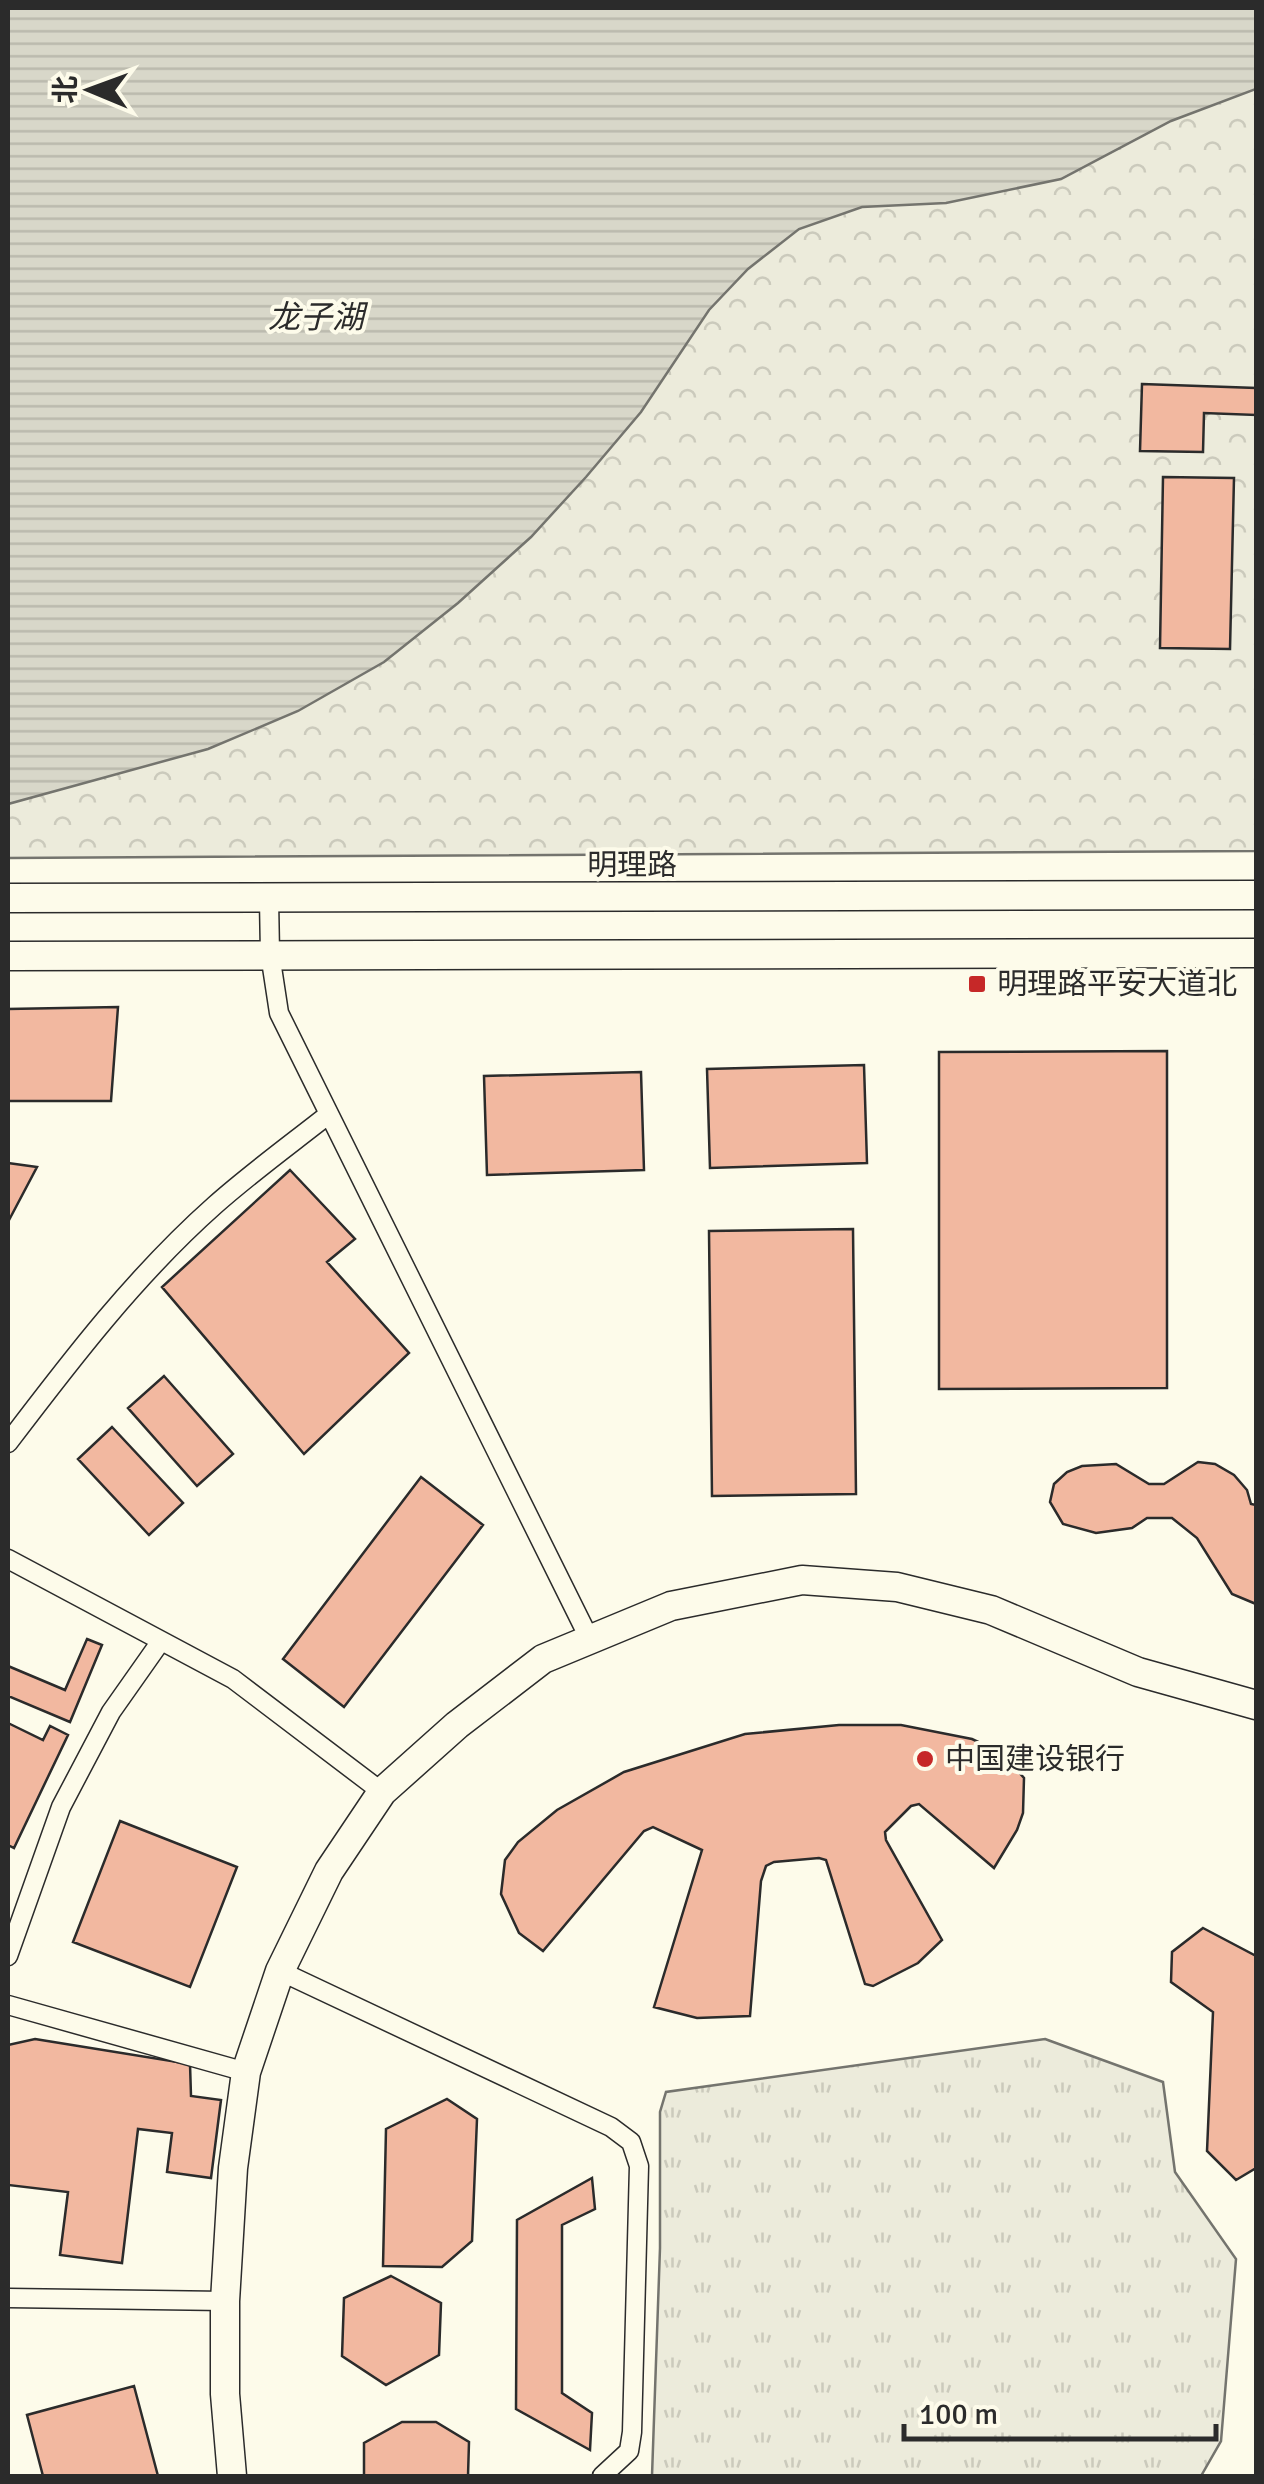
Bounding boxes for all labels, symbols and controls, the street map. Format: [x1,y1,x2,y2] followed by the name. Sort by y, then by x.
[40,40,140,140] north arrow
[49,75,83,104] text: 北
[268,298,369,337] water label: 龙子湖
[587,847,677,884] street label: 明理路
[997,966,1237,1003] place label: 明理路平安大道北
[966,973,988,995] marker: 明理路平安大道北
[945,1741,1125,1778] place label: 中国建设银行
[914,1748,936,1770] marker: 中国建设银行
[904,2379,1216,2441] scale bar
[919,2396,998,2433] text: 100 m

